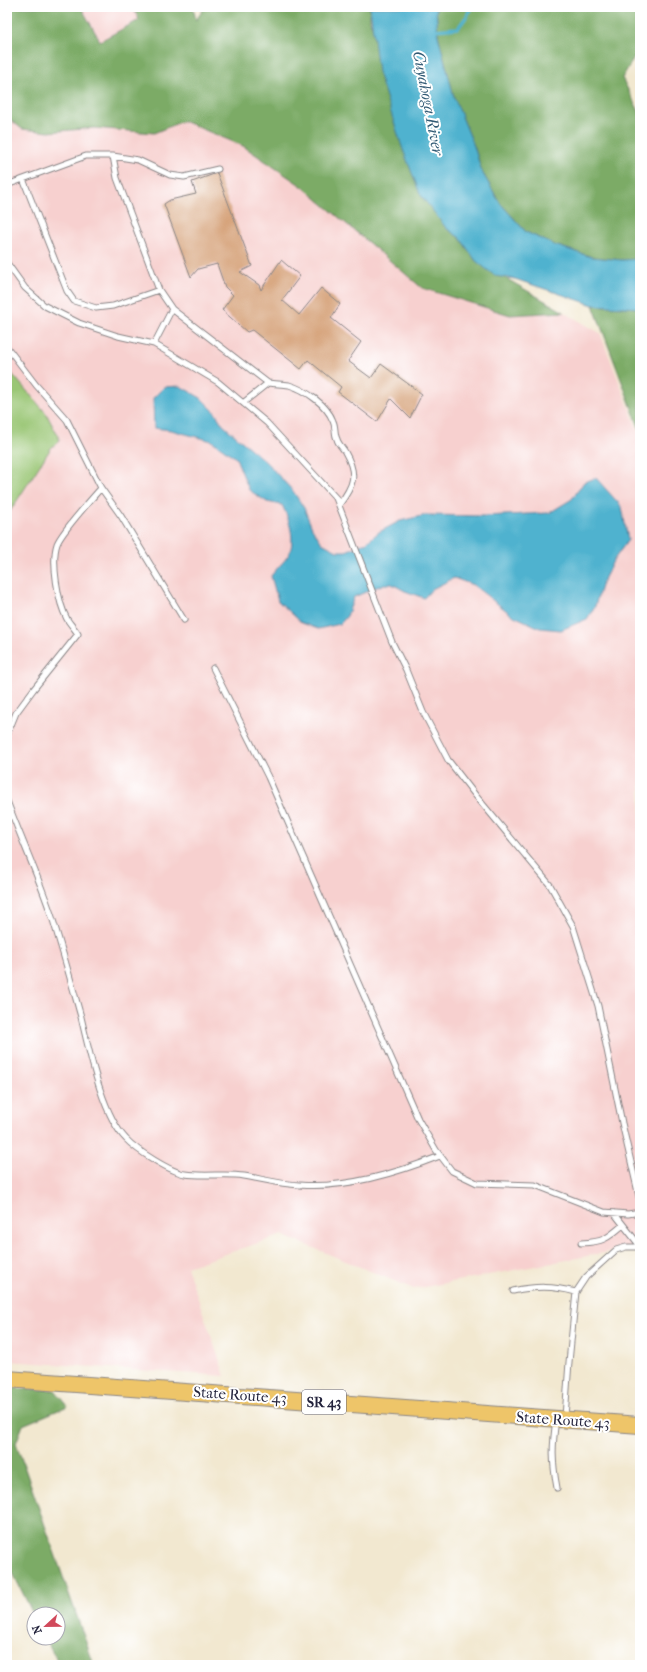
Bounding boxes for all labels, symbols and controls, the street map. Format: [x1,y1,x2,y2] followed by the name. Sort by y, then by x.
[409,49,448,159] water label: Cuyahoga River
[193,1383,287,1407] street label: State Route 43
[302,1390,346,1414] road number: SR 43
[516,1408,610,1432] street label: State Route 43
[26,1606,66,1646] north arrow
[29,1623,45,1636] text: N

